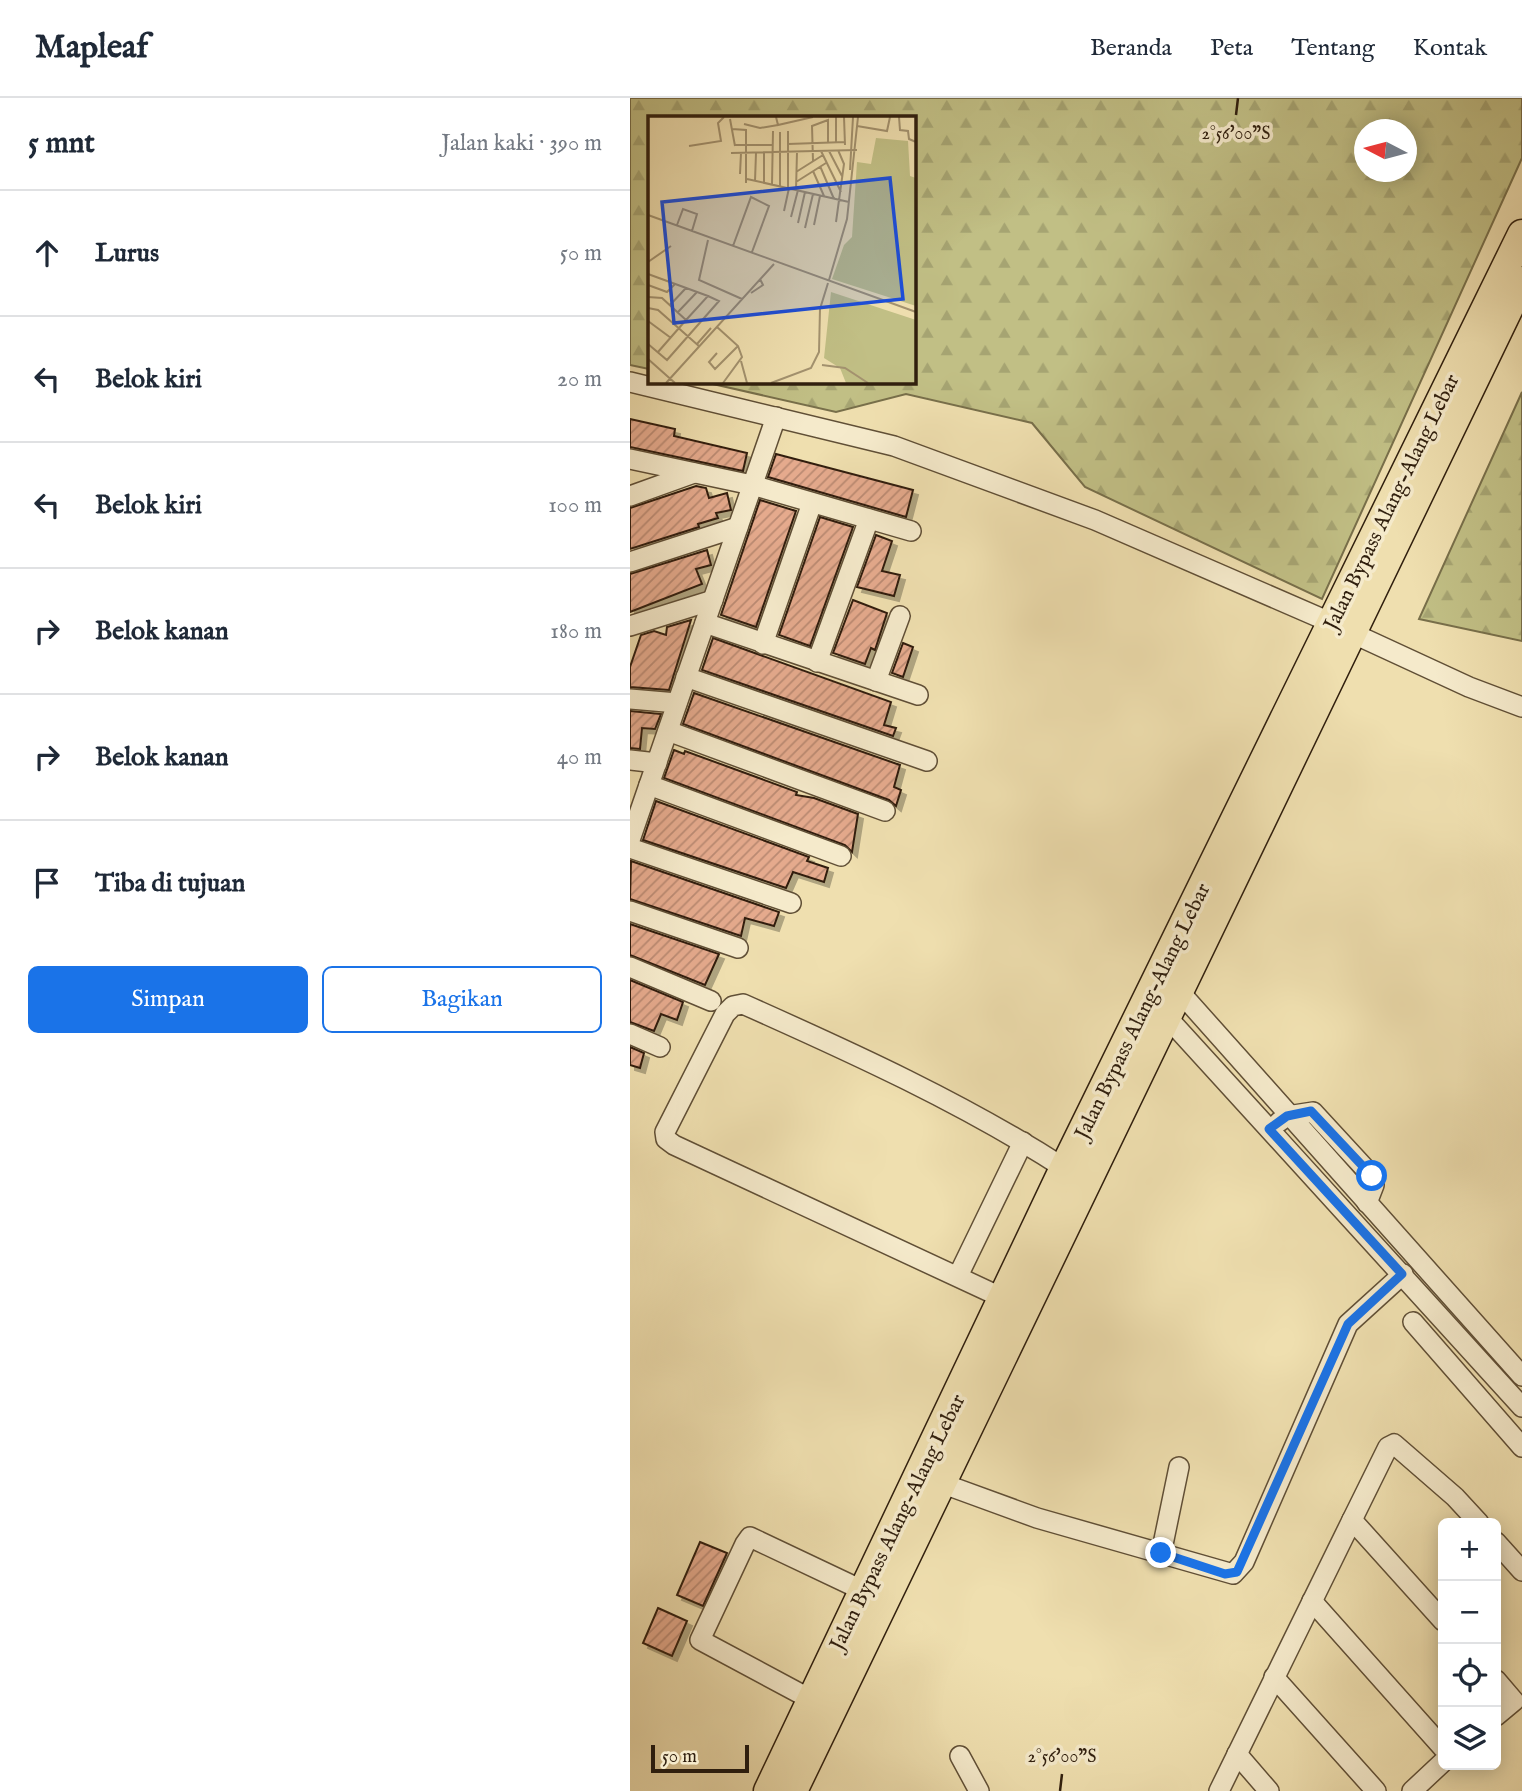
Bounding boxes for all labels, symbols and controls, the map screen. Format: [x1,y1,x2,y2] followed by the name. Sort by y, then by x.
[35,27,148,69] text: Mapleaf
[1090,33,1172,64] text: Beranda
[1210,33,1253,64] text: Peta
[1291,33,1375,64] text: Tentang
[1413,33,1487,64] text: Kontak
[648,116,915,383] inset map
[1354,119,1417,182] north arrow
[1201,123,1271,146] text: 2°56'00"S
[28,125,95,163] text: 5 mnt
[441,129,602,158] text: Jalan kaki · 390 m
[28,234,66,272] icon: ahead
[95,237,159,270] text: Lurus
[560,239,602,268] text: 50 m
[28,360,66,398] icon: left
[95,363,202,396] text: Belok kiri
[557,365,602,394] text: 20 m
[1318,370,1466,637] street label: Jalan Bypass Alang-Alang Lebar
[28,486,66,524] icon: left
[95,489,202,522] text: Belok kiri
[548,491,602,520] text: 100 m
[28,612,66,650] icon: right
[95,615,229,648] text: Belok kanan
[550,617,602,646] text: 180 m
[28,738,66,776] icon: right
[95,741,229,774] text: Belok kanan
[557,743,602,772] text: 40 m
[28,864,66,902] icon: arrive
[95,867,245,900] text: Tiba di tujuan
[1069,879,1217,1146] street label: Jalan Bypass Alang-Alang Lebar
[28,966,308,1033] button: Simpan
[322,966,602,1033] button: Bagikan
[1356,1160,1387,1191] route start
[824,1390,972,1657] street label: Jalan Bypass Alang-Alang Lebar
[1438,1518,1501,1770] map controls
[1438,1518,1501,1581] button: +
[1145,1537,1176,1568] route end
[1438,1581,1501,1644] button: −
[1438,1644,1501,1707] button: locate
[1438,1707,1501,1770] button: layers
[651,1742,749,1774] scale bar
[662,1745,697,1769] text: 50 m
[1027,1746,1097,1769] text: 2°56'00"S

